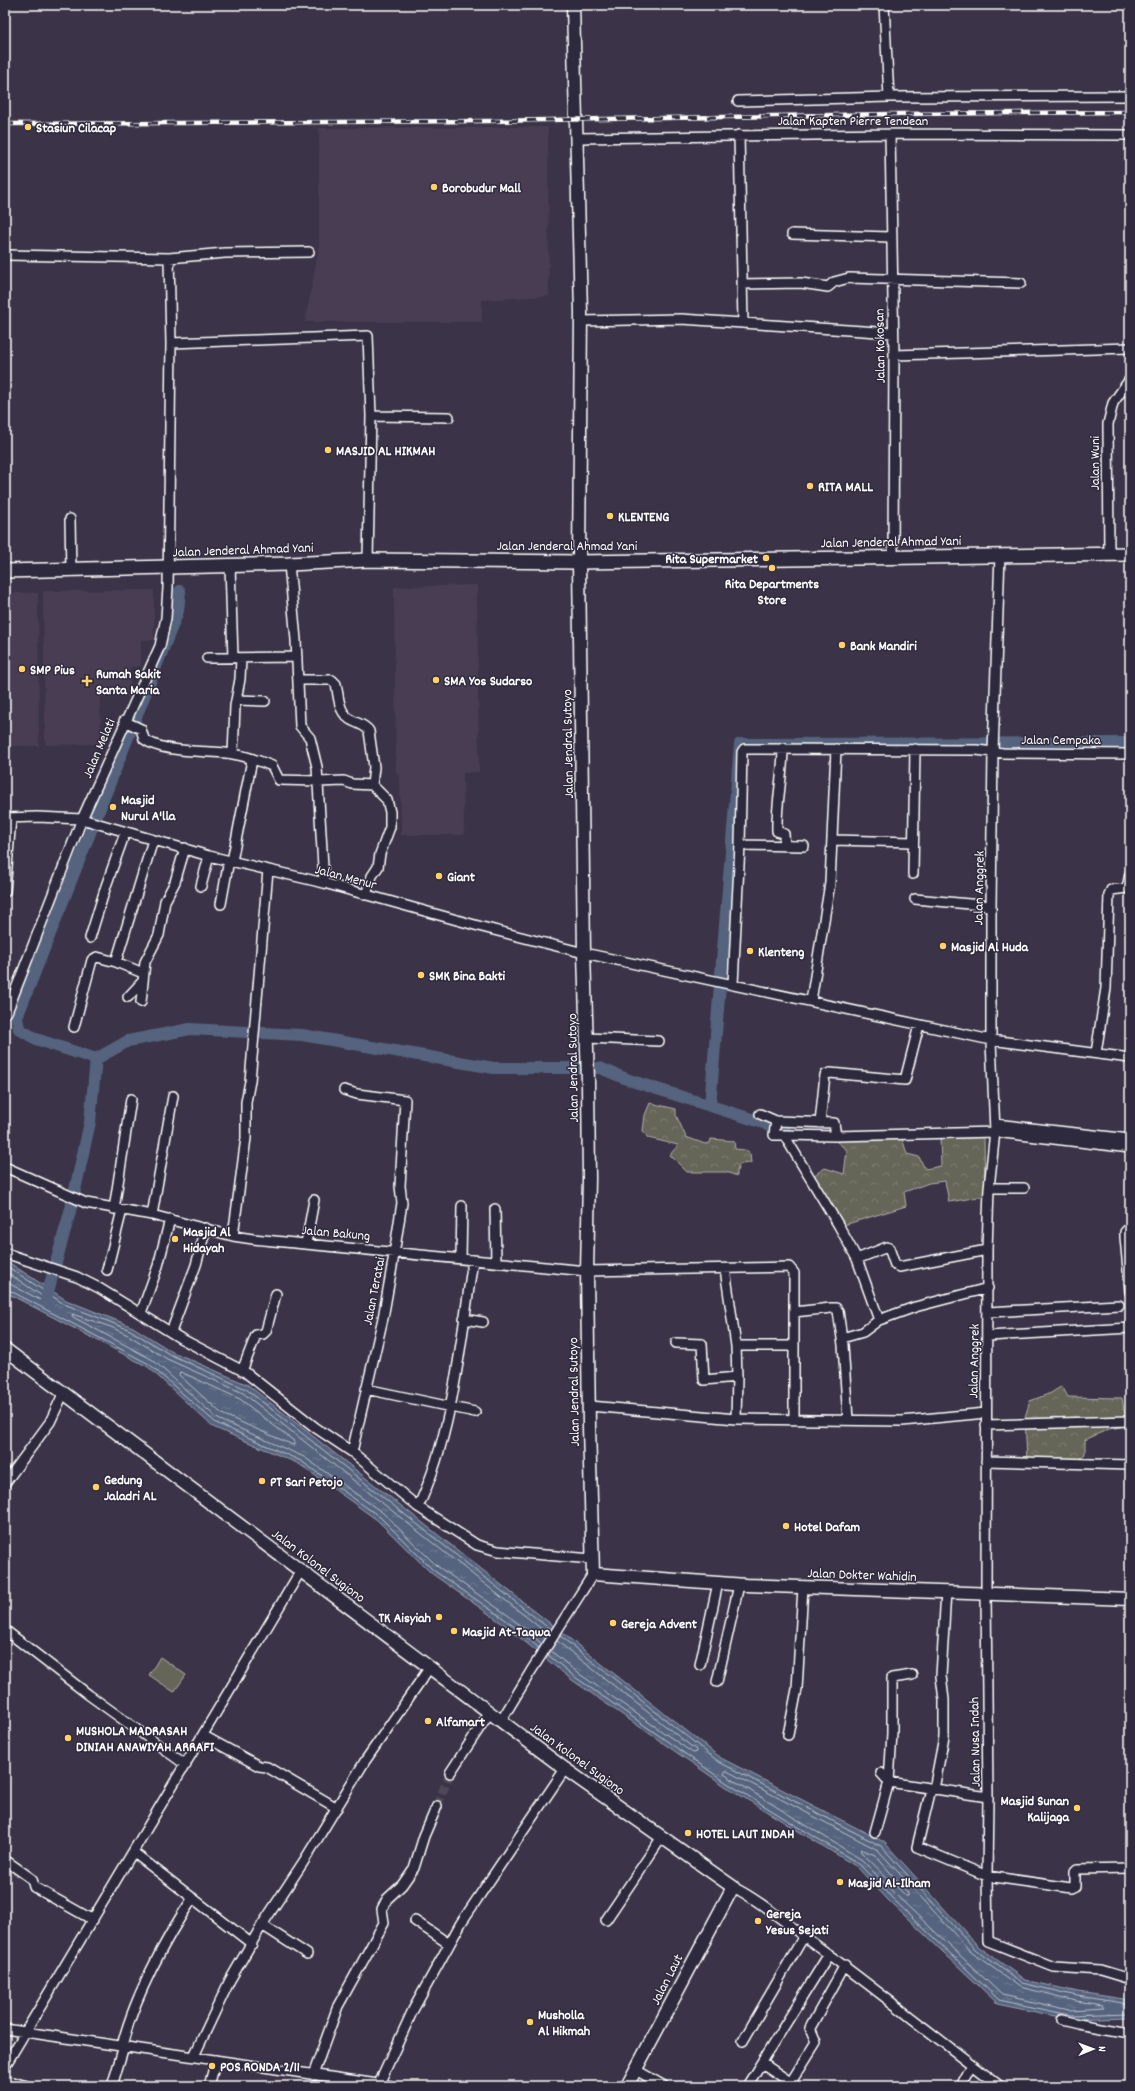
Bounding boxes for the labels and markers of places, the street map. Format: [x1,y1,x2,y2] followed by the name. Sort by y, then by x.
[36,119,117,139] place label: Stasiun Cilacap
[23,122,33,132] marker: Stasiun Cilacap
[442,179,521,199] place label: Borobudur Mall
[429,182,439,192] marker: Borobudur Mall
[336,442,435,462] place label: MASJID AL HIKMAH
[323,445,333,455] marker: MASJID AL HIKMAH
[818,478,873,498] place label: RITA MALL
[805,481,815,491] marker: RITA MALL
[618,508,669,528] place label: KLENTENG
[605,511,615,521] marker: KLENTENG
[665,550,759,570] place label: Rita Supermarket
[761,553,771,563] marker: Rita Supermarket
[767,563,777,573] marker: Rita Departments Store
[725,575,819,611] place label: Rita Departments Store
[850,637,917,657] place label: Bank Mandiri
[837,640,847,650] marker: Bank Mandiri
[30,661,75,681] place label: SMP Pius
[17,664,27,674] marker: SMP Pius
[96,665,162,701] place label: Rumah Sakit Santa Maria
[444,672,532,692] place label: SMA Yos Sudarso
[81,675,93,687] marker: Rumah Sakit Santa Maria
[431,675,441,685] marker: SMA Yos Sudarso
[121,791,177,827] place label: Masjid Nurul A'lla
[108,802,118,812] marker: Masjid Nurul A'lla
[447,868,476,888] place label: Giant
[434,871,444,881] marker: Giant
[951,938,1030,958] place label: Masjid Al Huda
[938,941,948,951] marker: Masjid Al Huda
[758,943,804,963] place label: Klenteng
[745,946,755,956] marker: Klenteng
[429,967,506,987] place label: SMK Bina Bakti
[416,970,426,980] marker: SMK Bina Bakti
[183,1223,231,1259] place label: Masjid Al Hidayah
[170,1234,180,1244] marker: Masjid Al Hidayah
[104,1471,157,1507] place label: Gedung Jaladri AL
[270,1473,343,1493] place label: PT Sari Petojo
[257,1476,267,1486] marker: PT Sari Petojo
[91,1482,101,1492] marker: Gedung Jaladri AL
[794,1518,861,1538] place label: Hotel Dafam
[781,1521,791,1531] marker: Hotel Dafam
[378,1609,432,1629] place label: TK Aisyiah
[434,1612,444,1622] marker: TK Aisyiah
[621,1615,698,1635] place label: Gereja Advent
[608,1618,618,1628] marker: Gereja Advent
[462,1623,552,1643] place label: Masjid At-Taqwa
[449,1626,459,1636] marker: Masjid At-Taqwa
[436,1713,486,1733] place label: Alfamart
[423,1716,433,1726] marker: Alfamart
[76,1722,215,1758] place label: MUSHOLA MADRASAH DINIAH ANAWIYAH ARRAFI
[63,1733,73,1743] marker: MUSHOLA MADRASAH DINIAH ANAWIYAH ARRAFI
[1001,1792,1070,1828] place label: Masjid Sunan Kalijaga
[1072,1803,1082,1813] marker: Masjid Sunan Kalijaga
[696,1825,794,1845] place label: HOTEL LAUT INDAH
[683,1828,693,1838] marker: HOTEL LAUT INDAH
[848,1874,931,1894] place label: Masjid Al-Ilham
[835,1877,845,1887] marker: Masjid Al-Ilham
[765,1905,829,1941] place label: Gereja Yesus Sejati
[753,1916,763,1926] marker: Gereja Yesus Sejati
[538,2006,591,2042] place label: Musholla Al Hikmah
[525,2017,535,2027] marker: Musholla Al Hikmah
[220,2058,300,2078] place label: POS RONDA 2/11
[207,2061,217,2071] marker: POS RONDA 2/11

